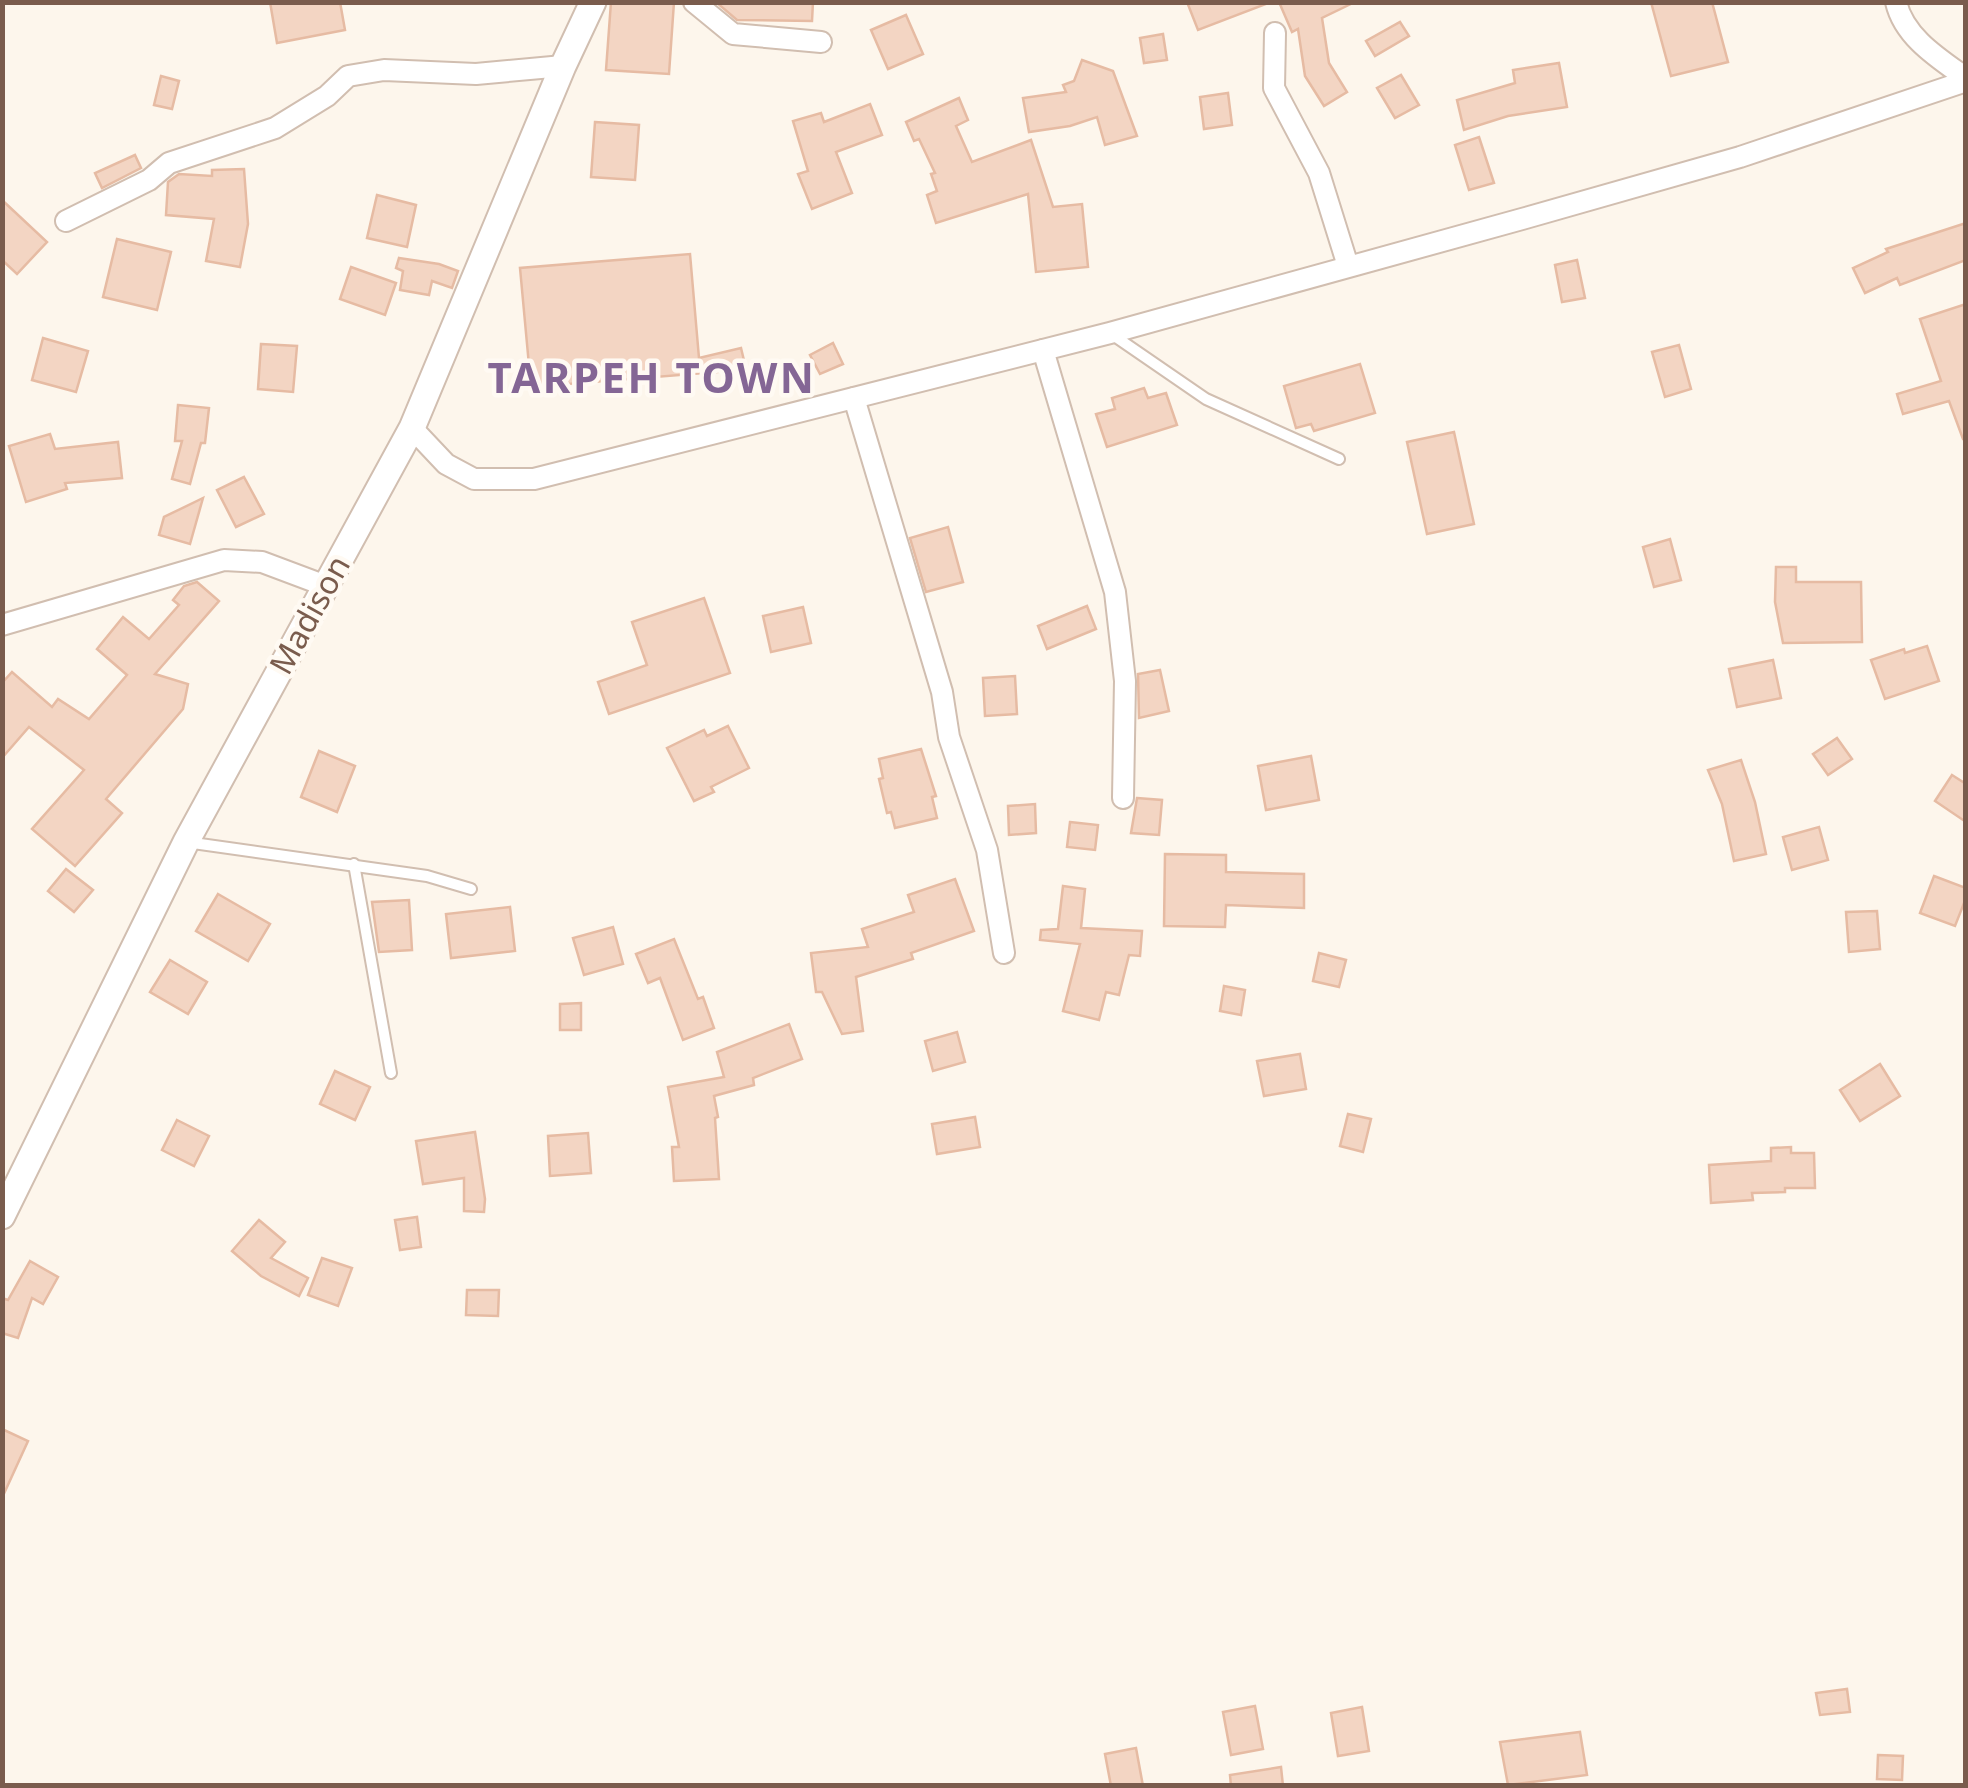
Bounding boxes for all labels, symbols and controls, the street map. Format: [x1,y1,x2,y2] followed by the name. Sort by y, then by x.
[487,348,817,405] district label: TARPEH TOWN
[259,547,359,681] street label: Madison

